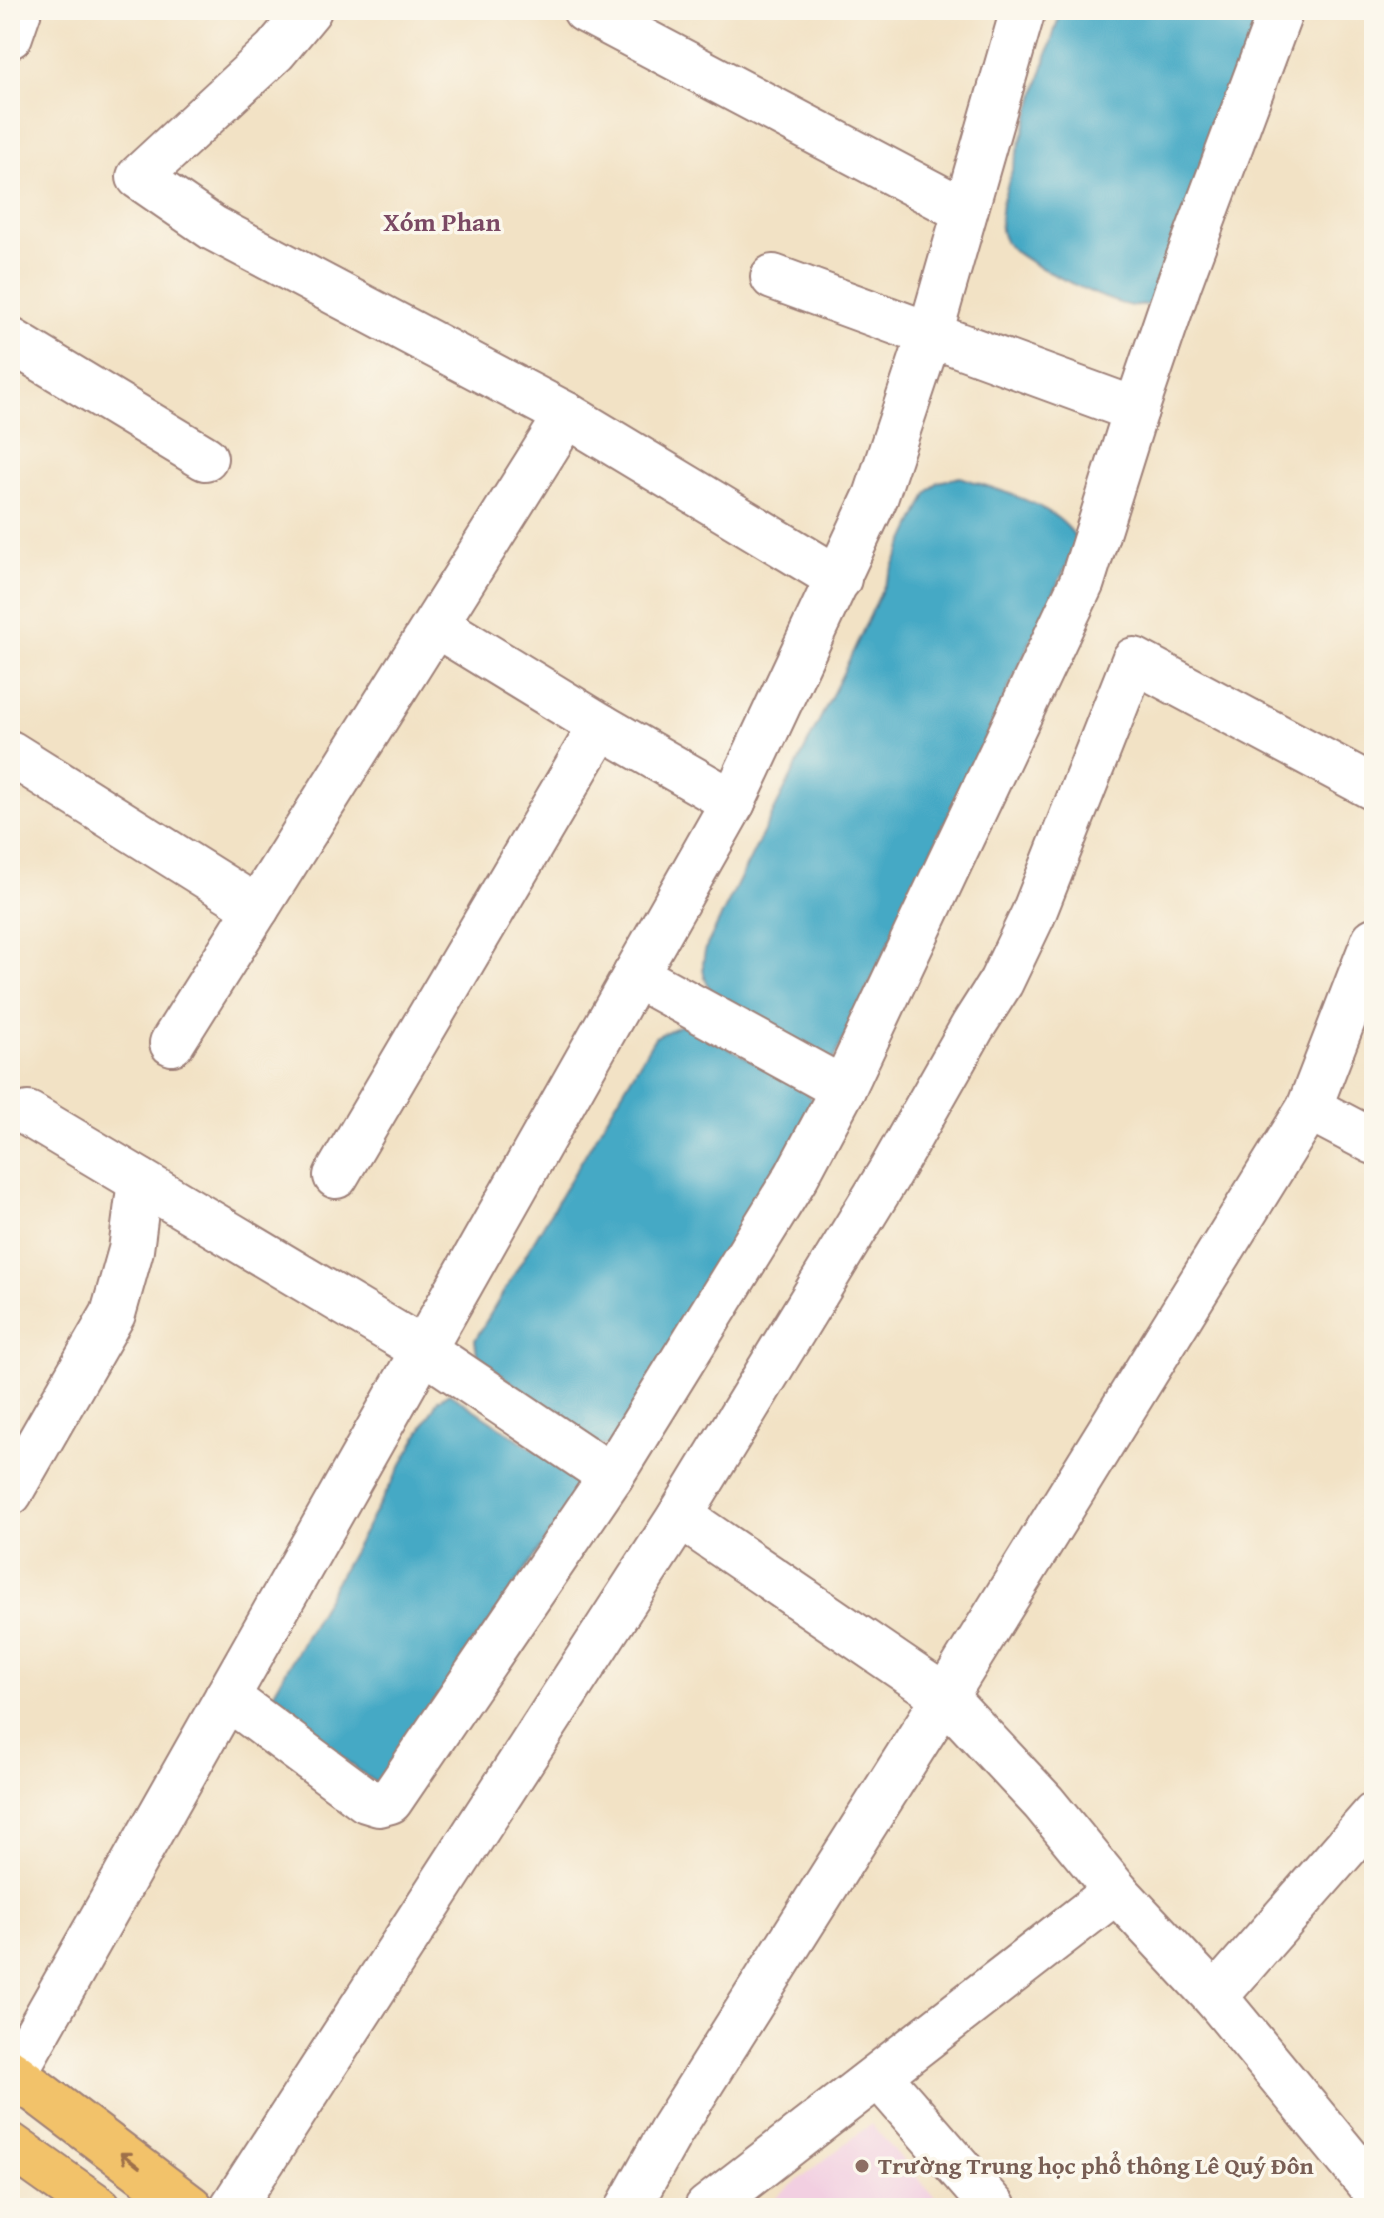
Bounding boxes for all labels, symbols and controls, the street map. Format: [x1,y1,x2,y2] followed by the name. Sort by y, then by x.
[383,202,501,241] district label: Xóm Phan
[878,2148,1314,2183] place label: Trường Trung học phổ thông Lê Quý Đôn
[120,2151,141,2169] one-way arrow
[853,2157,871,2175] marker: Trường Trung học phổ thông Lê Quý Đôn

